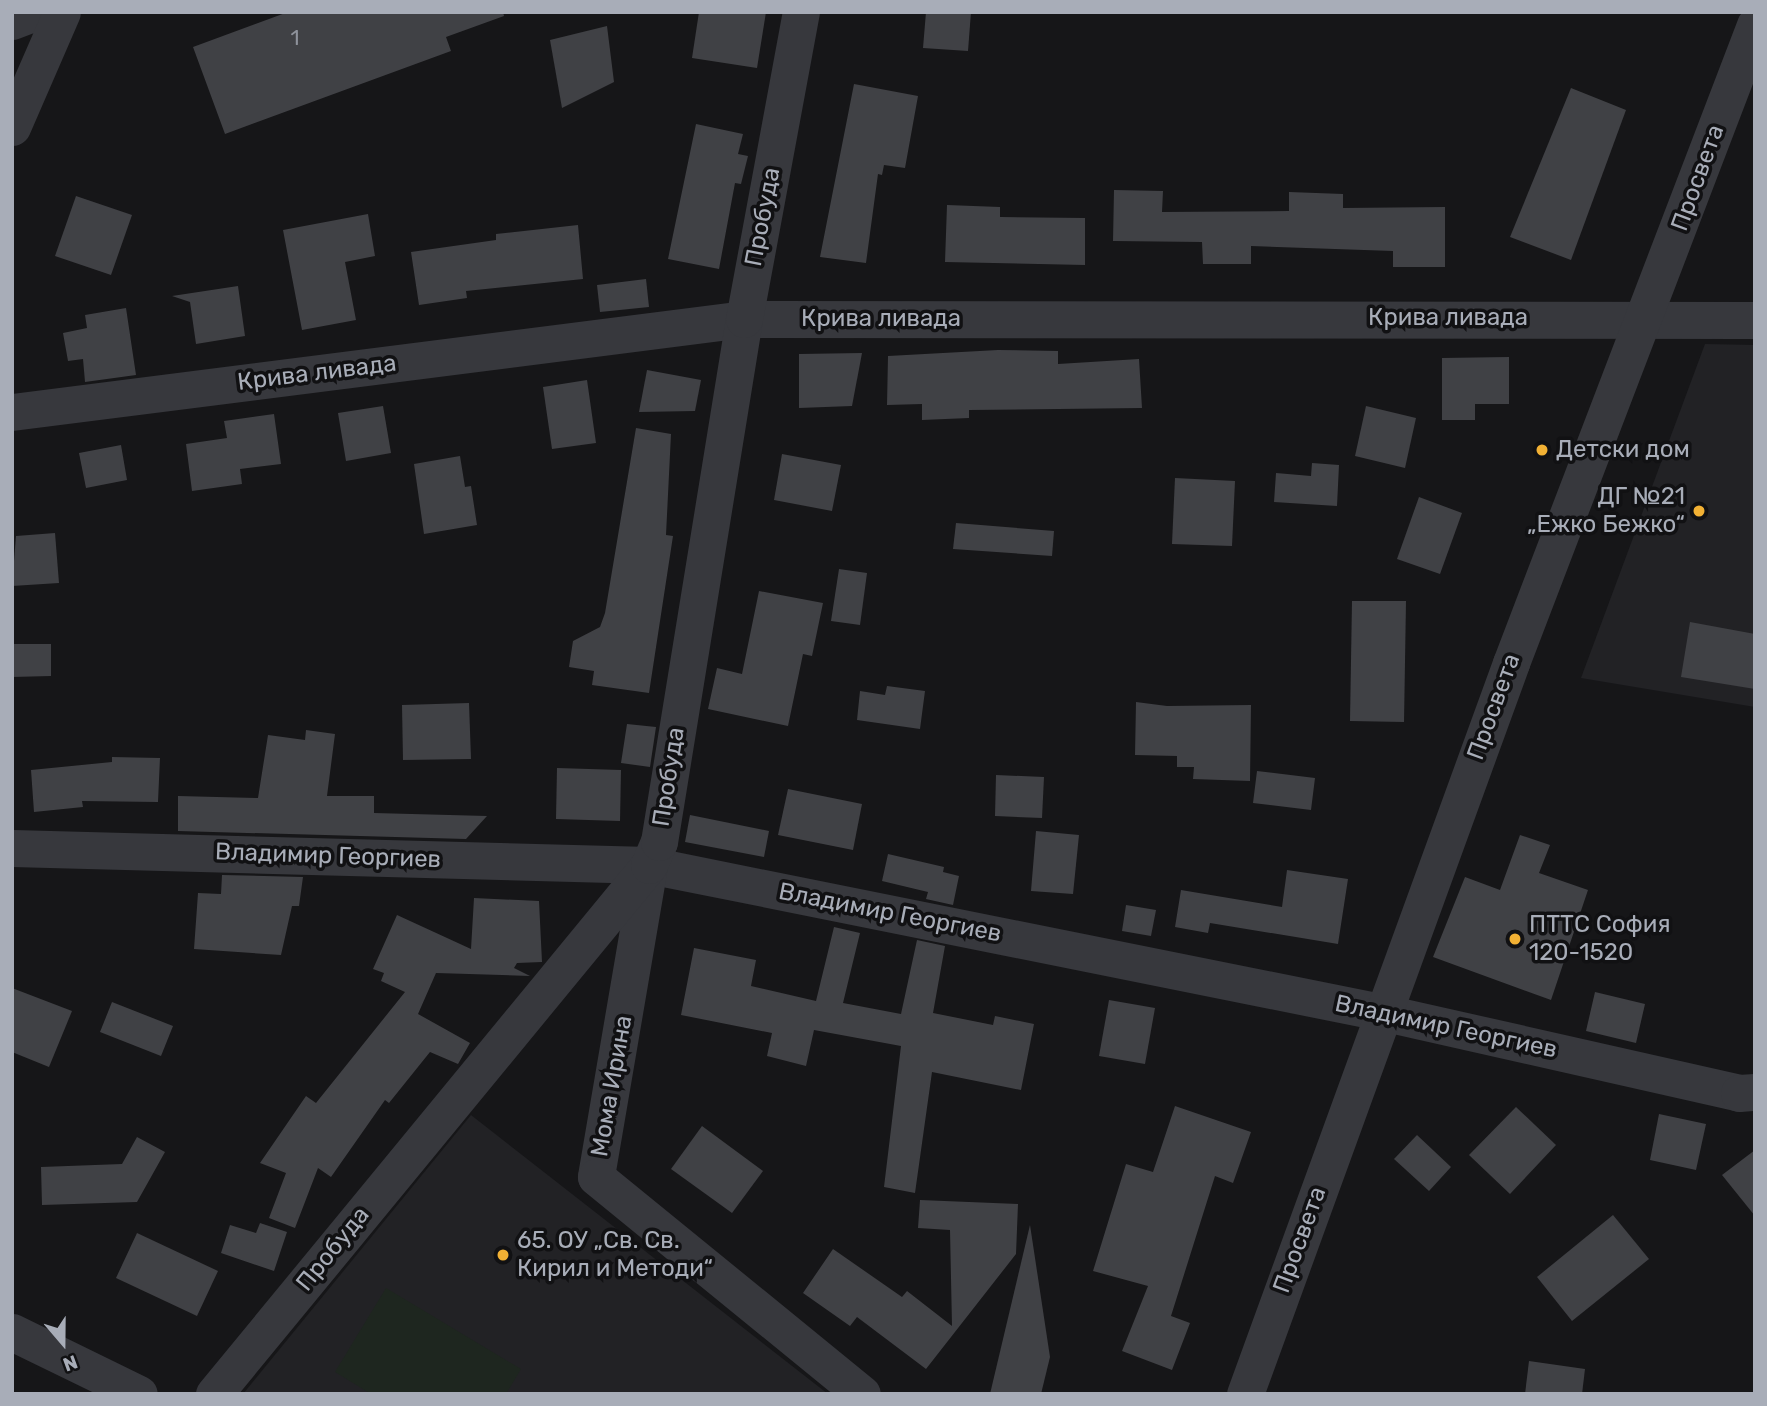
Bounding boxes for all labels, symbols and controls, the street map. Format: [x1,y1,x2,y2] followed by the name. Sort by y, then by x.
[291,25,299,51] house number: 1
[1666,121,1730,235] street label: Просвета
[739,165,787,269] street label: Пробуда
[1368,304,1528,332] street label: Крива ливада
[801,305,961,333] street label: Крива ливада
[236,349,398,397] street label: Крива ливада
[1556,436,1690,464] place label: Детски дом
[1534,442,1550,458] marker: Детски дом
[1527,483,1685,539] place label: ДГ №21 „Ежко Бежко“
[1691,503,1707,519] marker: ДГ №21 „Ежко Бежко“
[1462,650,1526,764] street label: Просвета
[647,725,691,829] street label: Пробуда
[214,838,442,874] street label: Владимир Георгиев
[776,877,1004,949] street label: Владимир Георгиев
[1529,911,1670,967] place label: ПТТС София 120-1520
[1507,931,1523,947] marker: ПТТС София 120-1520
[1332,989,1560,1065] street label: Владимир Георгиев
[585,1013,639,1159] street label: Мома Ирина
[1268,1183,1332,1297] street label: Просвета
[290,1201,376,1297] street label: Пробуда
[517,1227,713,1283] place label: 65. ОУ „Св. Св. Кирил и Методи“
[495,1247,511,1263] marker: 65. ОУ „Св. Св. Кирил и Методи“
[28,1308,98,1378] north arrow
[60,1350,81,1376] text: N

